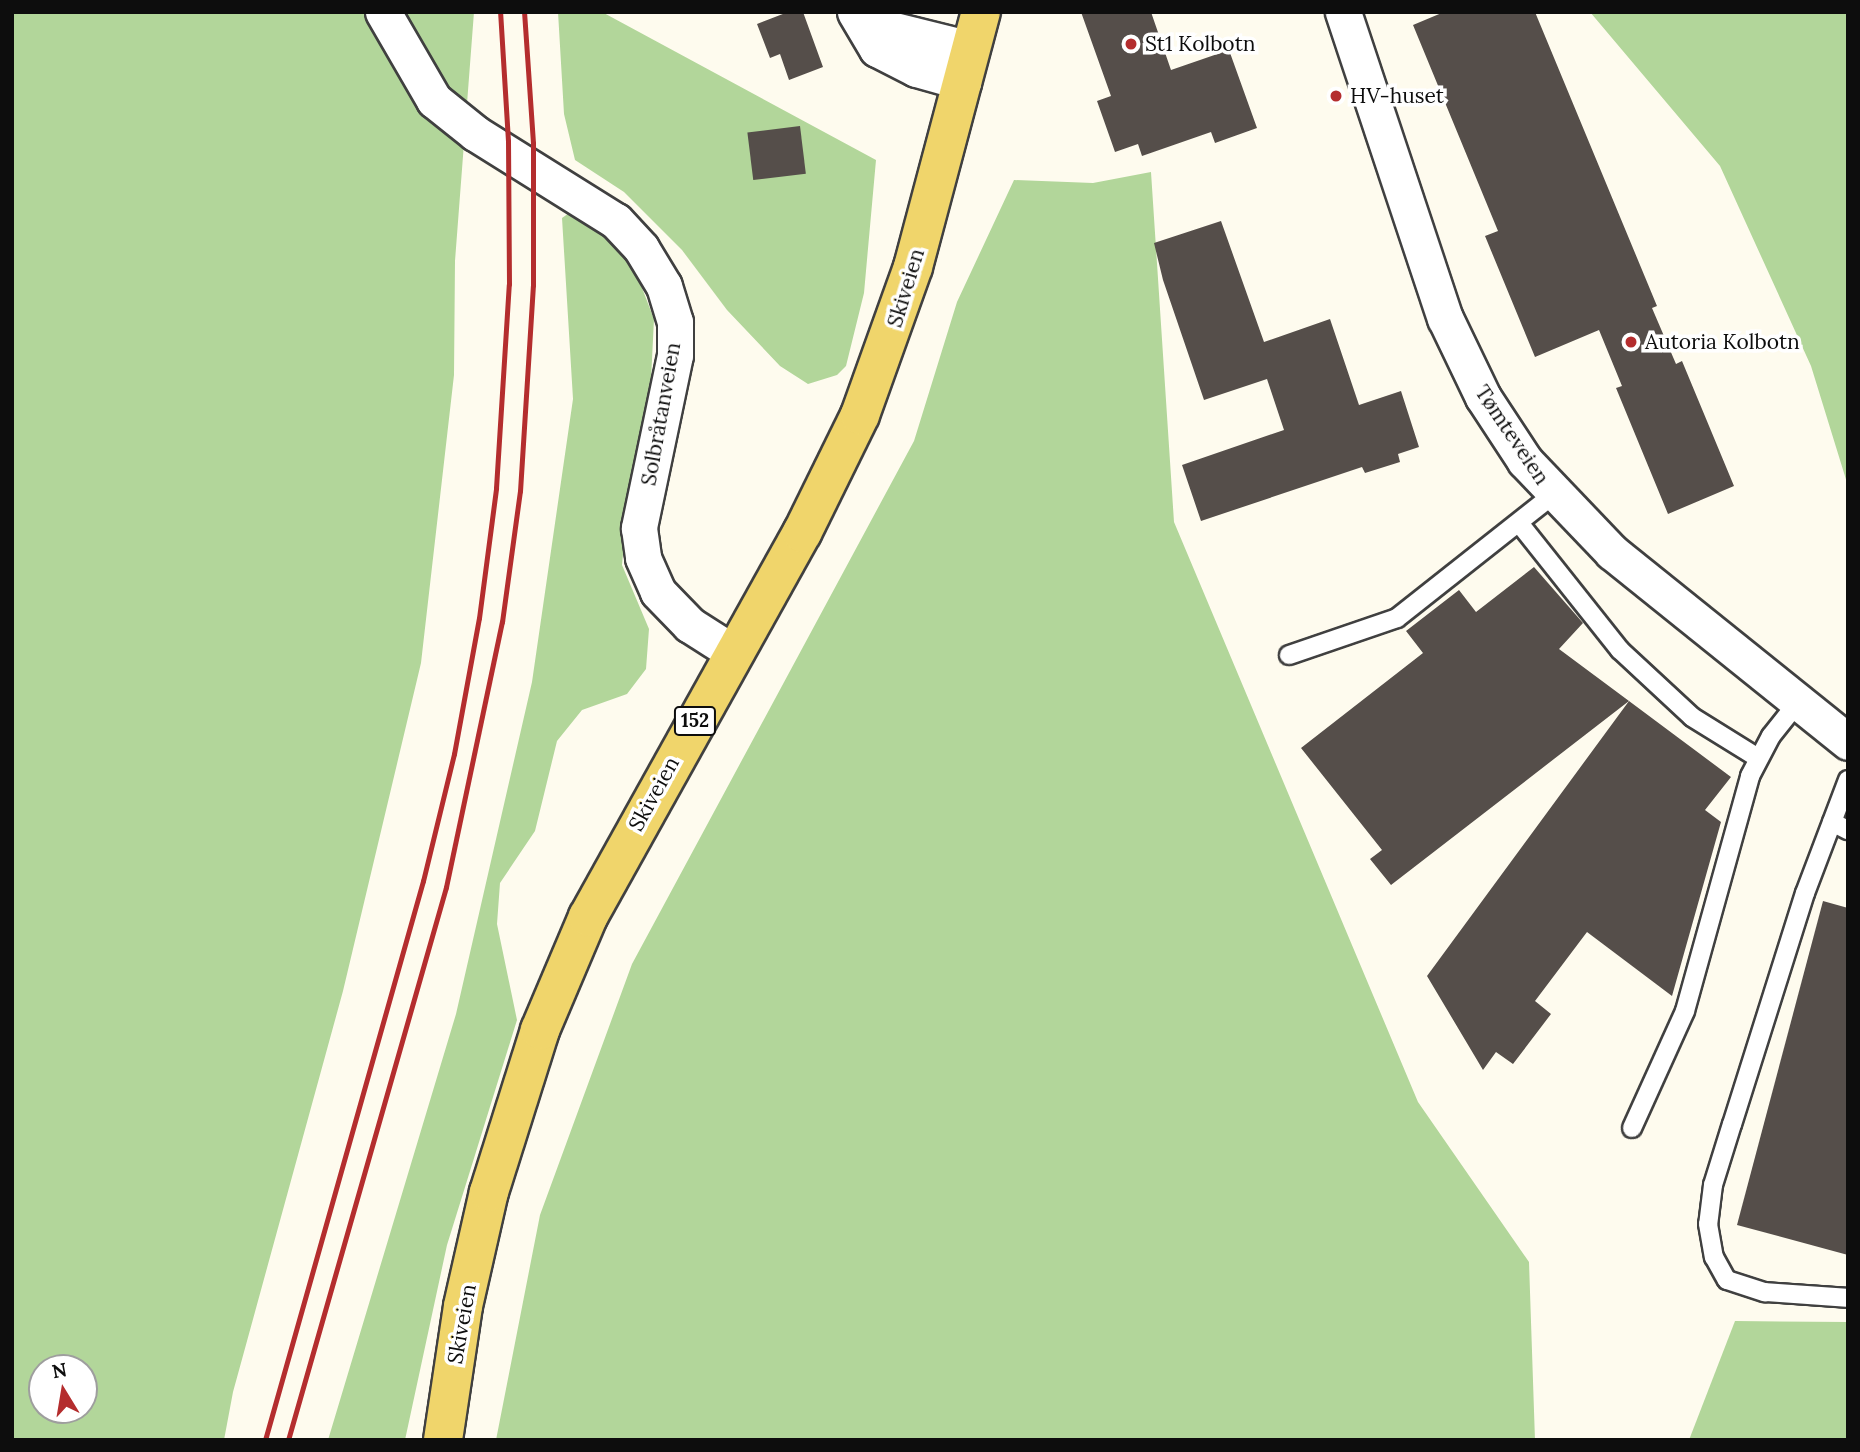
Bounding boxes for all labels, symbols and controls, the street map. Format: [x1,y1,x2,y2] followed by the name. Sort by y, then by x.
[1145,31,1256,57] place label: St1 Kolbotn
[1123,36,1139,52] marker: St1 Kolbotn
[1350,83,1444,109] place label: HV-huset
[1328,88,1344,104] marker: HV-huset
[882,246,930,330] street label: Skiveien
[1645,329,1800,355] place label: Autoria Kolbotn
[1623,334,1639,350] marker: Autoria Kolbotn
[636,340,686,488] street label: Solbråtanveien
[1470,380,1554,490] street label: Tømteveien
[672,706,718,736] road number: 152
[623,752,685,836] street label: Skiveien
[443,1282,481,1366] street label: Skiveien
[28,1354,98,1424] north arrow
[50,1357,69,1384] text: N

